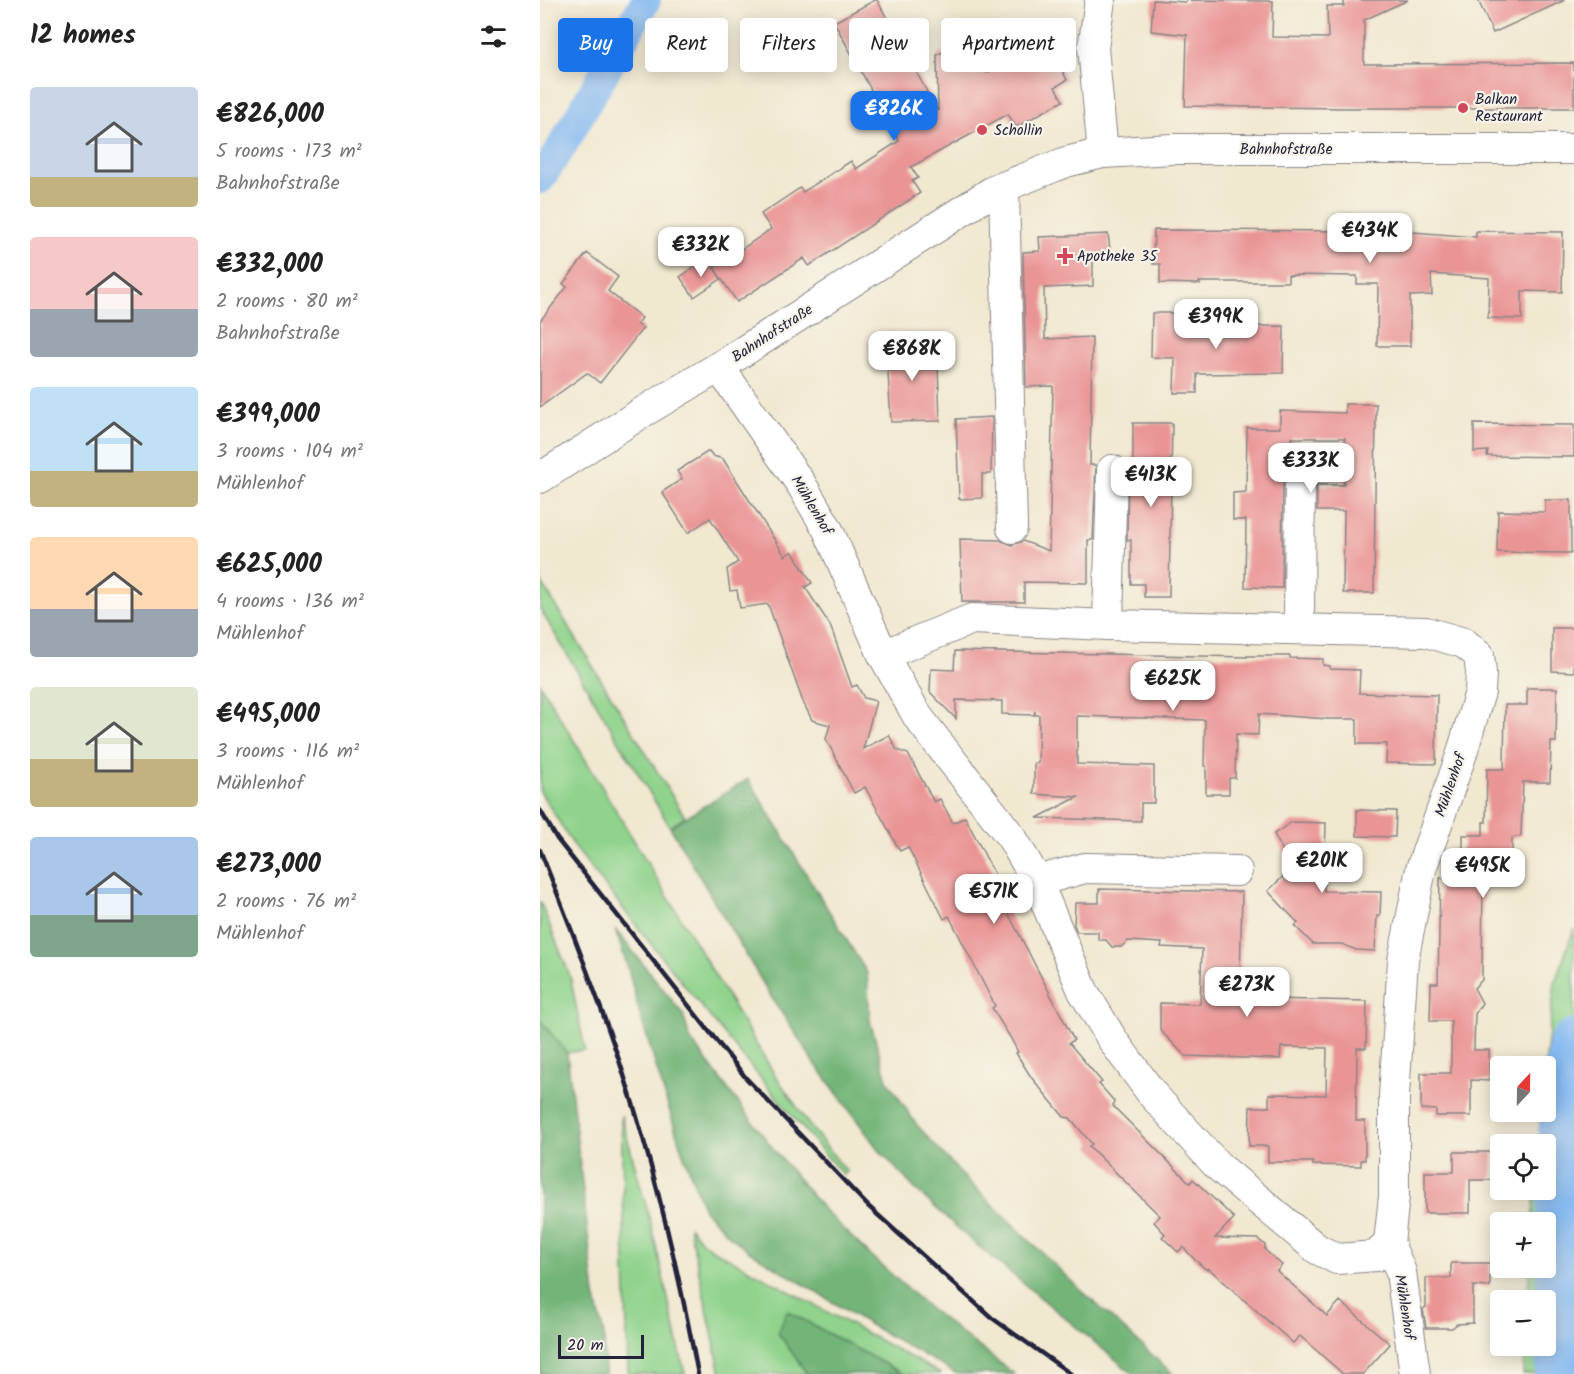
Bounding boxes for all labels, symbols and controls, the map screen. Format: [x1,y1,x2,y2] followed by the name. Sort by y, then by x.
[30,15,136,57] text: 12 homes
[558,18,633,72] chip: Buy
[645,18,728,72] chip: Rent
[740,18,837,72] chip: Filters
[849,18,929,72] chip: New
[941,18,1076,72] chip: Apartment
[477,20,510,53] icon: filters
[1475,88,1543,129] place label: Balkan Restaurant
[852,91,936,142] pin: €826K
[216,94,324,136] text: €826,000
[864,94,924,126] text: €826K
[1456,101,1470,115] marker: Balkan Restaurant
[78,111,150,183] icon: home
[994,119,1042,143] place label: Schollin
[975,123,989,137] marker: Schollin
[216,136,362,168] text: 5 rooms · 173 m²
[1240,138,1333,162] street label: Bahnhofstraße
[216,168,340,200] text: Bahnhofstraße
[1328,213,1412,264] pin: €434K
[1341,216,1399,248] text: €434K
[659,227,743,278] pin: €332K
[672,230,730,262] text: €332K
[216,244,323,286] text: €332,000
[1077,245,1158,269] place label: Apotheke 35
[1058,249,1072,263] marker: Apotheke 35
[78,261,150,333] icon: home
[216,286,358,318] text: 2 rooms · 80 m²
[727,298,818,369] street label: Bahnhofstraße
[1174,299,1258,350] pin: €399K
[1188,302,1244,334] text: €399K
[216,318,340,350] text: Bahnhofstraße
[870,331,954,382] pin: €868K
[882,334,942,366] text: €868K
[216,394,320,436] text: €399,000
[78,411,150,483] icon: home
[216,436,363,468] text: 3 rooms · 104 m²
[1269,443,1353,494] pin: €333K
[1282,446,1340,478] text: €333K
[1109,457,1193,508] pin: €413K
[1125,460,1177,492] text: €413K
[216,468,304,500] text: Mühlenhof
[784,471,839,541] street label: Mühlenhof
[216,544,322,586] text: €625,000
[78,561,150,633] icon: home
[216,586,364,618] text: 4 rooms · 136 m²
[216,618,304,650] text: Mühlenhof
[1131,661,1215,712] pin: €625K
[1144,664,1202,696] text: €625K
[216,694,320,736] text: €495,000
[78,711,150,783] icon: home
[216,736,359,768] text: 3 rooms · 116 m²
[1429,749,1473,820] street label: Mühlenhof
[216,768,304,800] text: Mühlenhof
[1280,843,1364,894] pin: €201K
[216,844,321,886] text: €273,000
[1296,846,1348,878] text: €201K
[1441,848,1525,899] pin: €495K
[1455,851,1511,883] text: €495K
[78,861,150,933] icon: home
[952,874,1036,925] pin: €571K
[969,877,1019,909] text: €571K
[216,886,356,918] text: 2 rooms · 76 m²
[216,918,304,950] text: Mühlenhof
[1205,967,1289,1018] pin: €273K
[1219,970,1275,1002] text: €273K
[1490,1056,1556,1122] north arrow
[1490,1056,1556,1356] map controls
[1490,1134,1556,1200] button: locate
[1490,1212,1556,1278] button: +
[1387,1273,1421,1343] street label: Mühlenhof
[1490,1290,1556,1356] button: −
[558,1332,644,1360] scale bar
[567,1333,603,1358] text: 20 m

